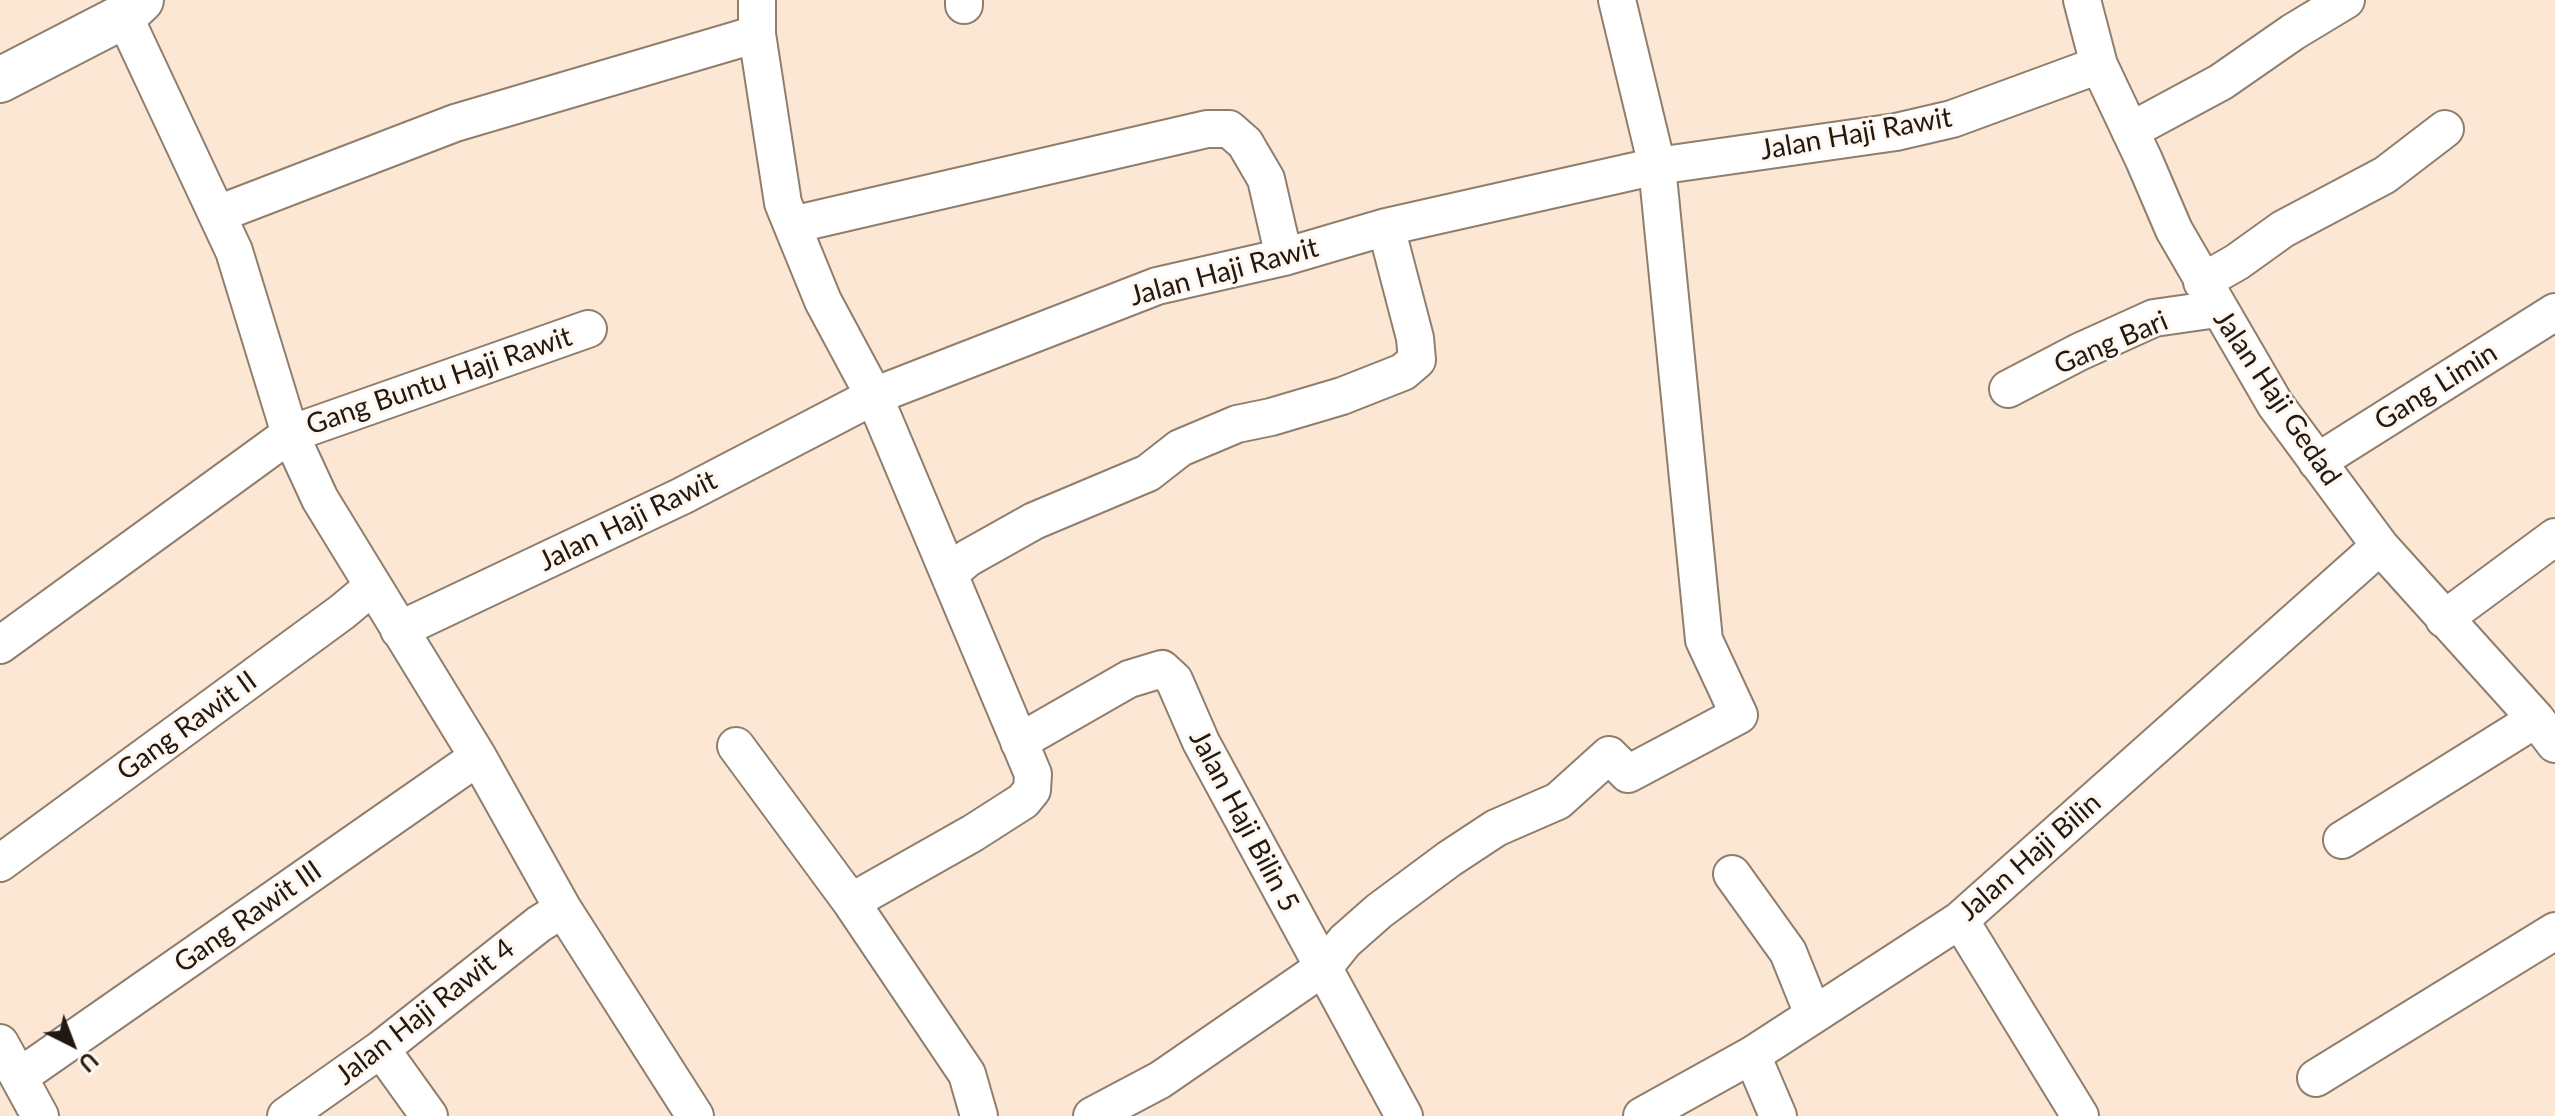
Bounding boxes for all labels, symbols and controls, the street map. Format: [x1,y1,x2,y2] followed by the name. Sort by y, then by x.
[1758,101,1954,167] street label: Jalan Haji Rawit
[1126,231,1322,313] street label: Jalan Haji Rawit
[2049,304,2173,382] street label: Gang Bari
[2206,304,2348,492] street label: Jalan Haji Gedad
[302,320,576,442] street label: Gang Buntu Haji Rawit
[2369,336,2503,438] street label: Gang Limin
[533,463,723,579] street label: Jalan Haji Rawit
[111,664,263,788] street label: Gang Rawit II
[1182,724,1306,918] street label: Jalan Haji Bilin 5
[1952,786,2108,928] street label: Jalan Haji Bilin
[168,854,328,980] street label: Gang Rawit III
[329,932,521,1092] street label: Jalan Haji Rawit 4
[32,1004,112,1084] north arrow
[73,1047,103,1078] text: U

